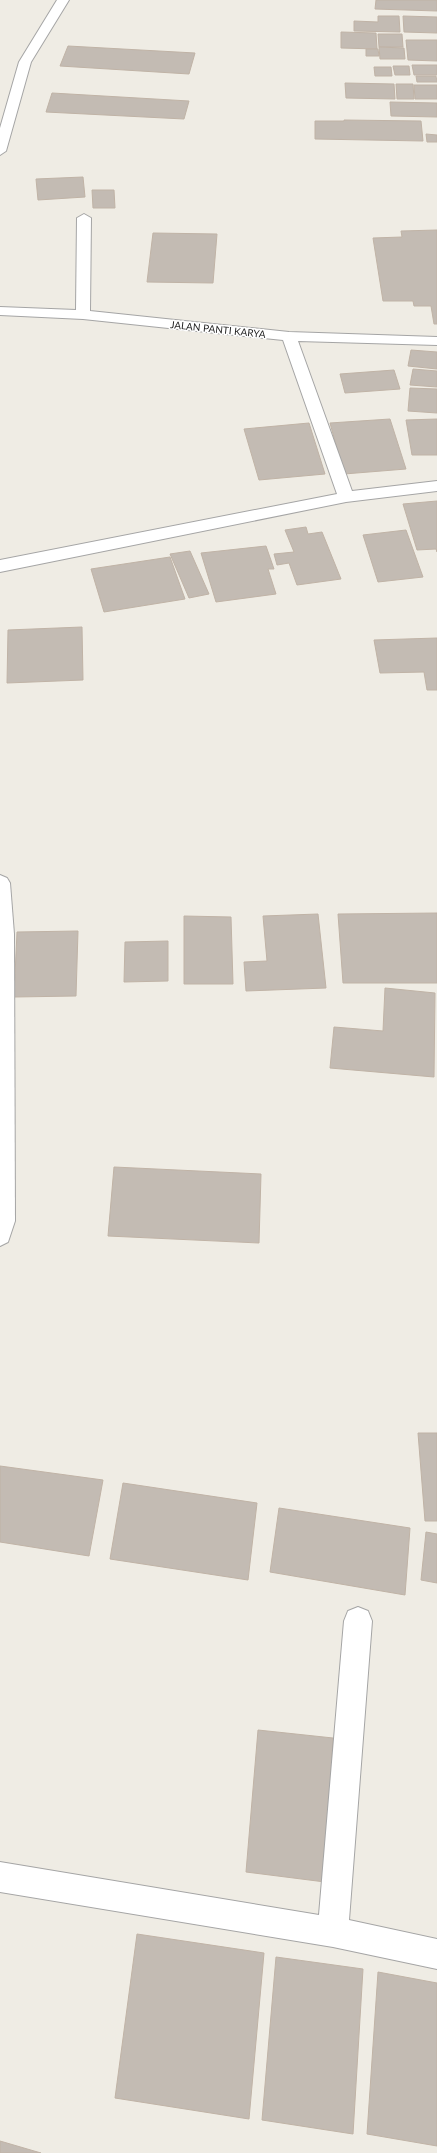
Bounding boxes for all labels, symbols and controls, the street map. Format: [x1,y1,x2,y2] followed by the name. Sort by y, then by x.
[170,318,267,340] street label: JALAN PANTI KARYA

